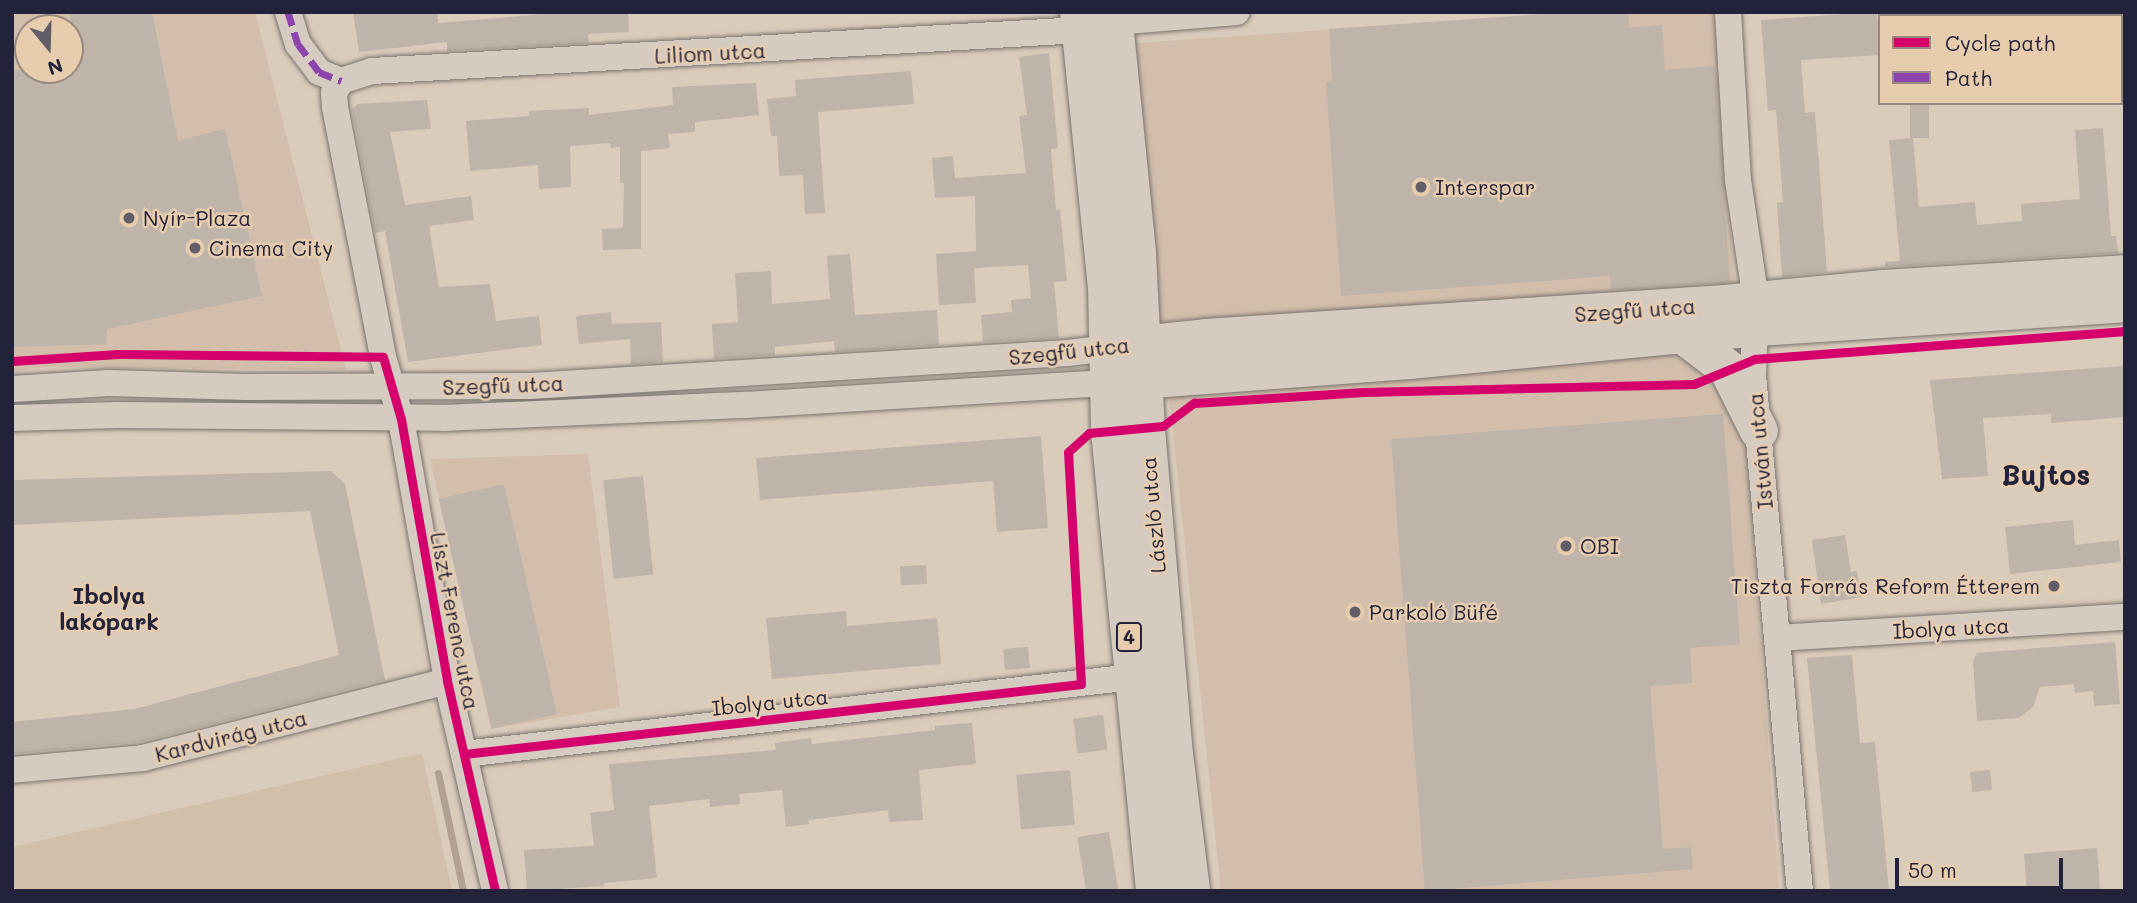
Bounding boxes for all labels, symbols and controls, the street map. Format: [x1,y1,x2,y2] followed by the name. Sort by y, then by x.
[14,14,84,84] north arrow
[1878,14,2123,105] legend
[1945,29,2055,56] text: Cycle path
[654,38,766,68] street label: Liliom utca
[44,53,66,82] text: N
[1945,64,1992,91] text: Path
[1435,174,1535,200] place label: Interspar
[1413,179,1429,195] marker: Interspar
[143,205,251,231] place label: Nyír-Plaza
[121,210,137,226] marker: Nyír-Plaza
[209,235,333,261] place label: Cinema City
[187,240,203,256] marker: Cinema City
[1574,293,1696,327] street label: Szegfű utca
[1007,332,1131,370] street label: Szegfű utca
[442,370,564,400] street label: Szegfű utca
[1742,392,1778,510] street label: István utca
[1135,456,1171,574] street label: László utca
[2002,457,2090,491] district label: Bujtos
[425,530,485,712] street label: Liszt Ferenc utca
[1580,533,1619,559] place label: OBI
[1558,538,1574,554] marker: OBI
[1731,573,2040,599] place label: Tiszta Forrás Reform Étterem
[2046,578,2062,594] marker: Tiszta Forrás Reform Étterem
[59,581,159,635] district label: Ibolya lakópark
[1369,599,1498,625] place label: Parkoló Büfé
[1347,604,1363,620] marker: Parkoló Büfé
[1892,612,2010,644] street label: Ibolya utca
[1115,622,1143,652] road number: 4
[710,683,830,721] street label: Ibolya utca
[152,705,310,767] street label: Kardvirág utca
[1899,844,2067,888] scale bar
[1908,856,1957,883] text: 50 m

